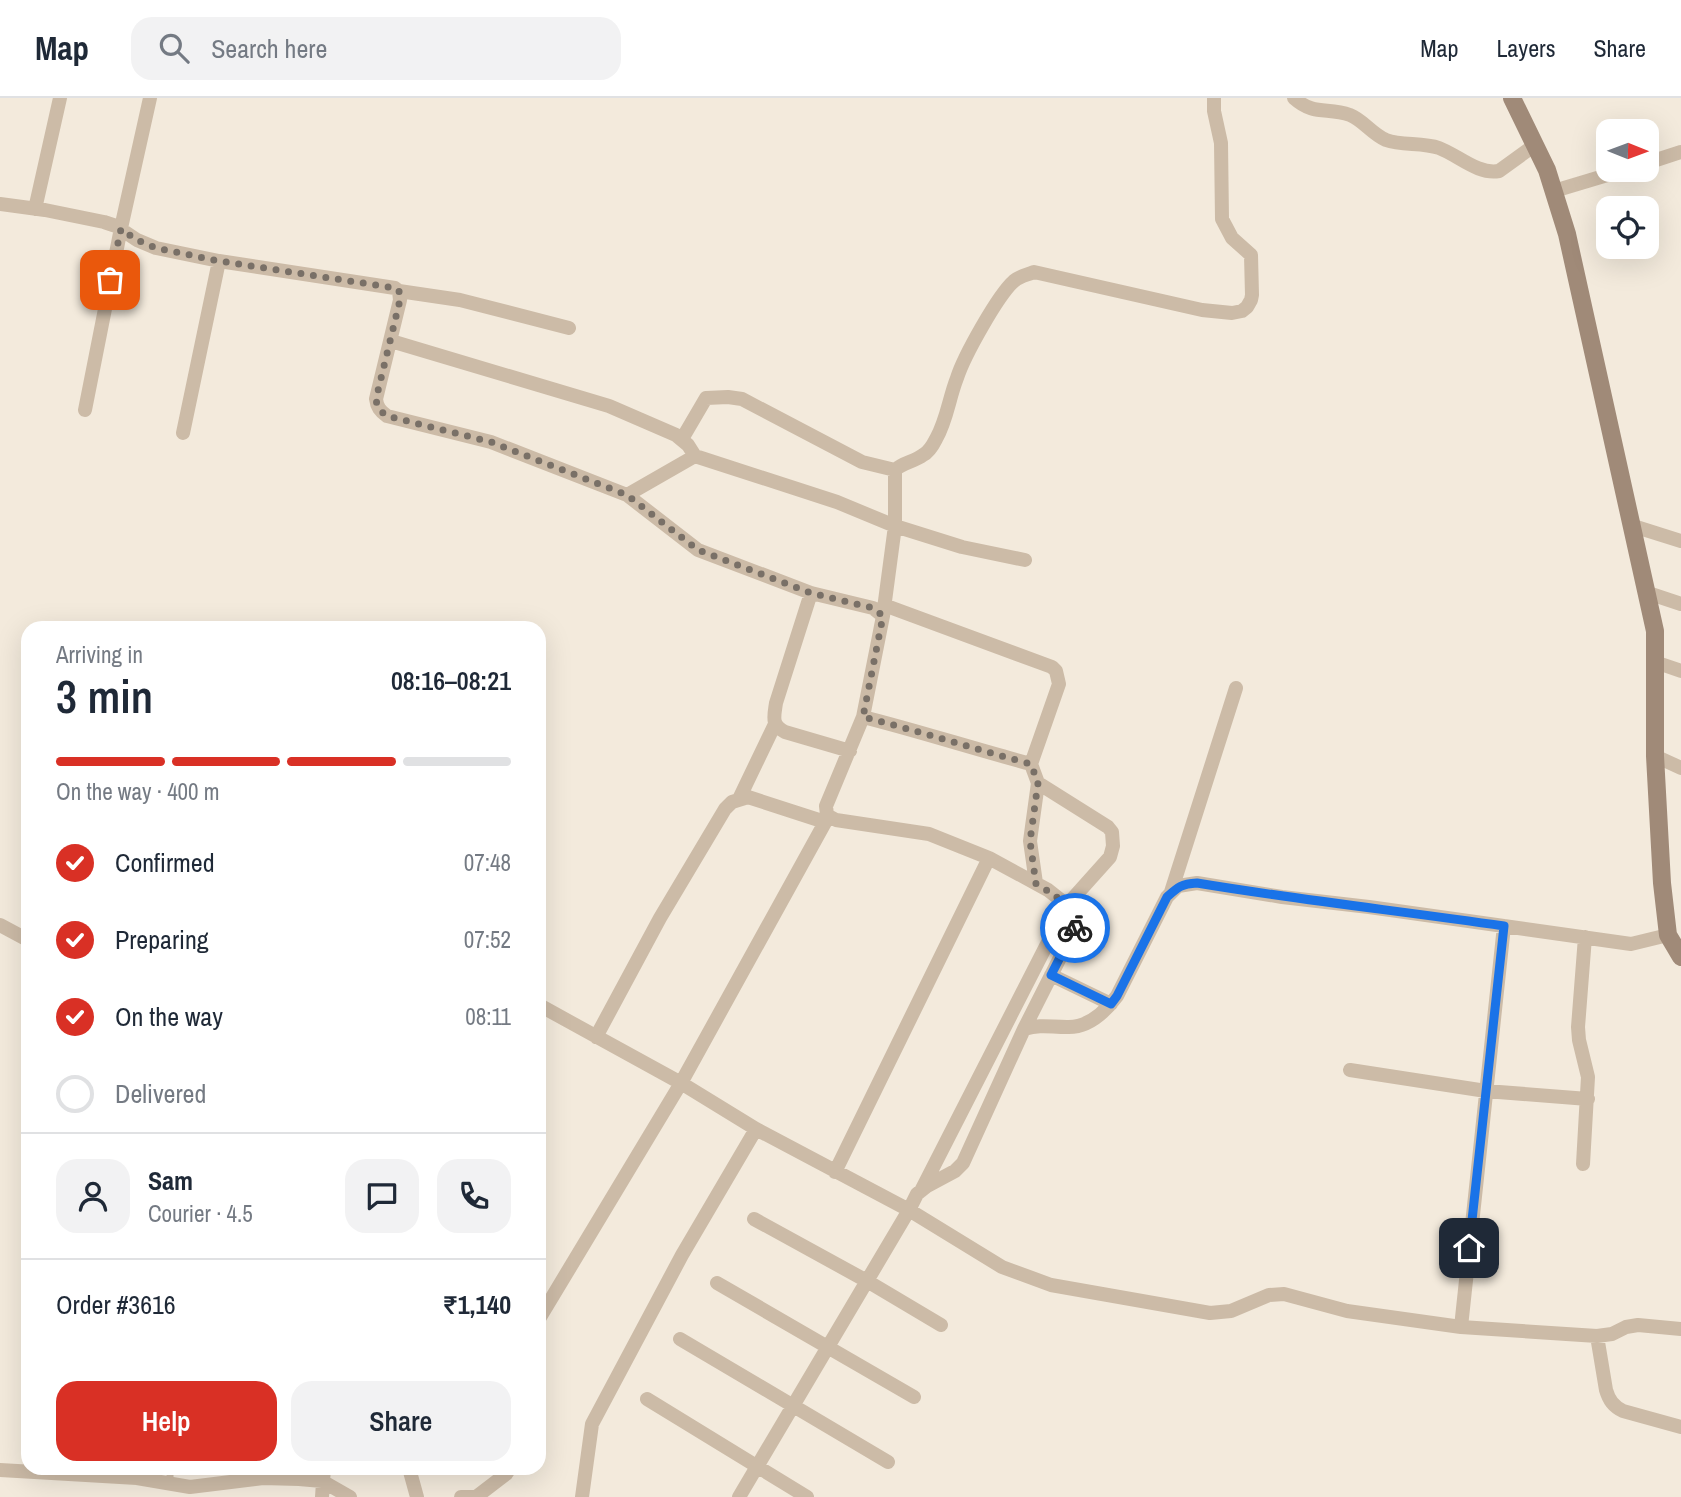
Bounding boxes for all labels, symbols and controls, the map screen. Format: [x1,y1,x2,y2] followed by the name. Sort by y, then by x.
[131,17,621,80] search box
[35,26,89,70] text: Map
[155,29,193,67] icon: search
[211,31,327,66] text: Search here
[1420,32,1458,64] text: Map
[1496,32,1555,64] text: Layers
[1593,32,1646,64] text: Share
[1596,119,1659,182] north arrow
[1596,119,1659,259] map controls
[1596,196,1659,259] button: locate
[80,250,140,310] pin
[91,261,129,299] icon: bag
[56,639,143,670] text: Arriving in
[391,663,511,698] text: 08:16–08:21
[56,665,153,727] text: 3 min
[56,776,220,807] text: On the way · 400 m
[56,844,94,882] icon: check
[115,845,215,880] text: Confirmed
[464,847,511,878] text: 07:48
[1040,893,1110,963] courier
[1056,909,1094,947] icon: bike
[56,921,94,959] icon: check
[115,922,209,957] text: Preparing
[464,924,511,955] text: 07:52
[56,998,94,1036] icon: check
[115,999,223,1034] text: On the way
[465,1001,511,1032] text: 08:11
[115,1076,206,1111] text: Delivered
[56,1159,130,1233] button: person
[345,1159,419,1233] button: chat
[437,1159,511,1233] button: phone
[148,1163,193,1198] text: Sam
[148,1198,253,1229] text: Courier · 4.5
[1439,1218,1499,1278] pin
[1450,1229,1488,1267] icon: home
[56,1287,176,1322] text: Order #3616
[443,1287,511,1322] text: ₹1,140
[56,1381,277,1461] button: Help
[291,1381,511,1461] button: Share

